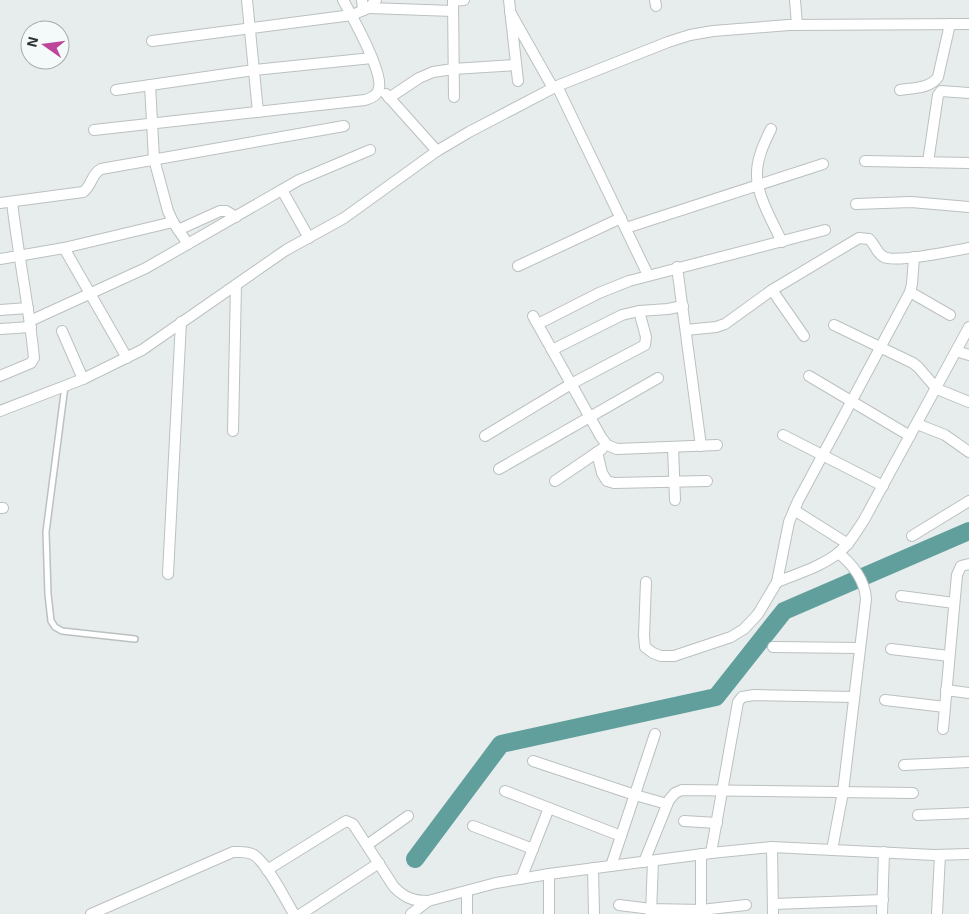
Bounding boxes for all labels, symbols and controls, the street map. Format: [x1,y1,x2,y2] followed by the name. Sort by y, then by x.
[20,20,70,70] north arrow
[22,35,41,49] text: N

